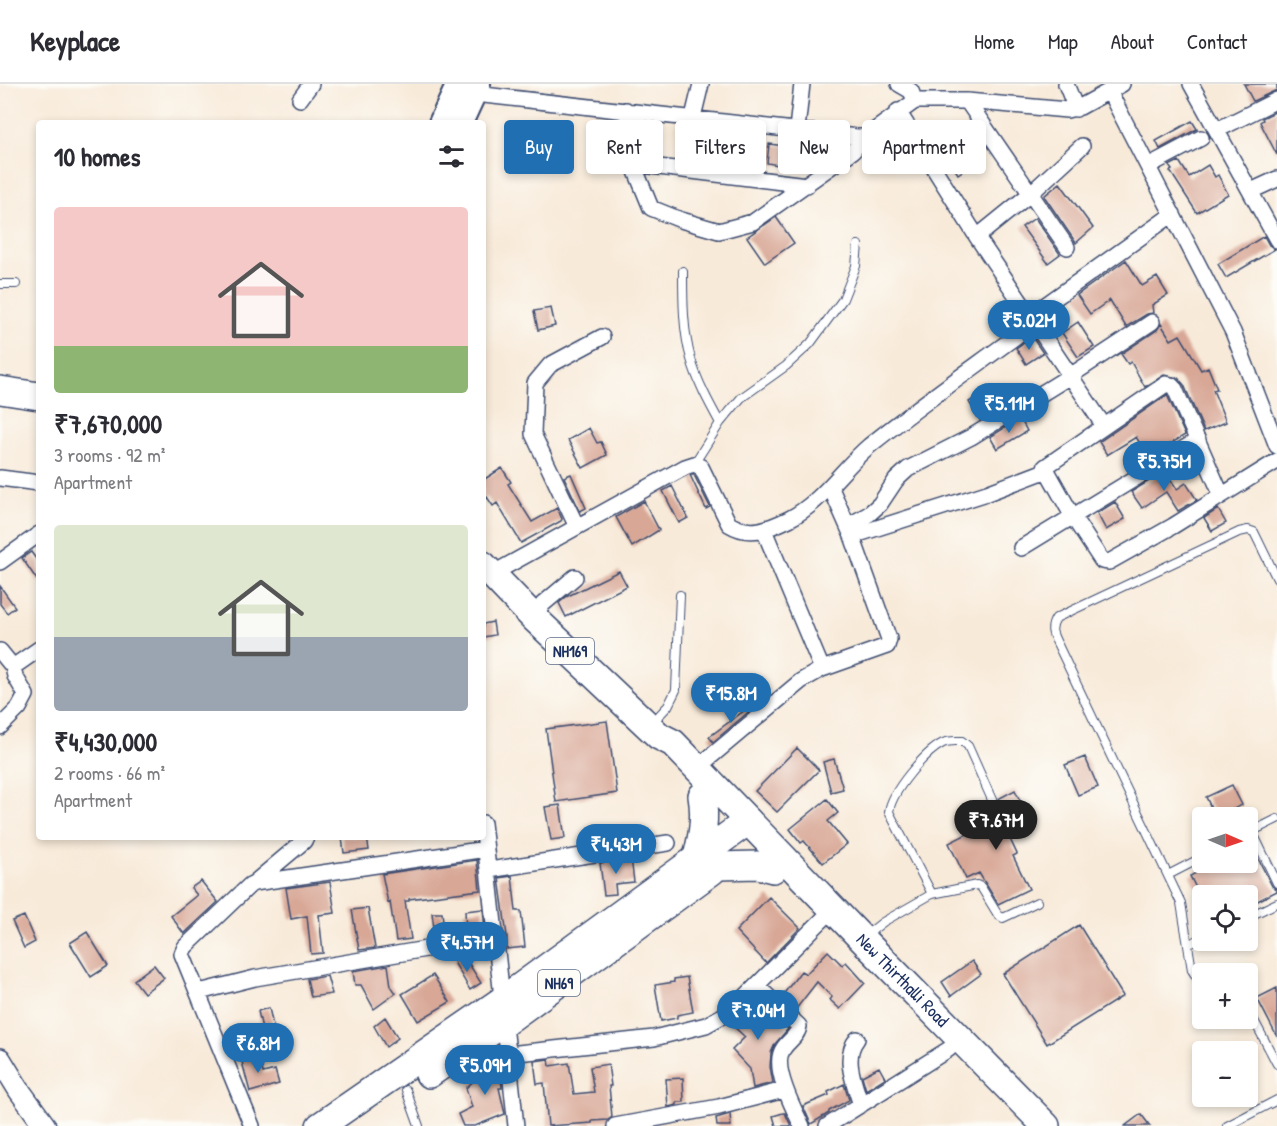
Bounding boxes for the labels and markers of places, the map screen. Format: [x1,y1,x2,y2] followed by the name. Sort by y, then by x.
[980,300,1078,351] pin: ₹5.02M
[960,383,1058,434] pin: ₹5.11M
[1115,441,1213,492] pin: ₹5.75M
[682,673,780,724] pin: ₹15.8M
[947,800,1045,851] pin: ₹7.67M
[567,824,665,875] pin: ₹4.43M
[418,922,516,973] pin: ₹4.57M
[709,990,807,1041] pin: ₹7.04M
[216,1023,300,1074] pin: ₹6.8M
[436,1045,534,1096] pin: ₹5.09M

